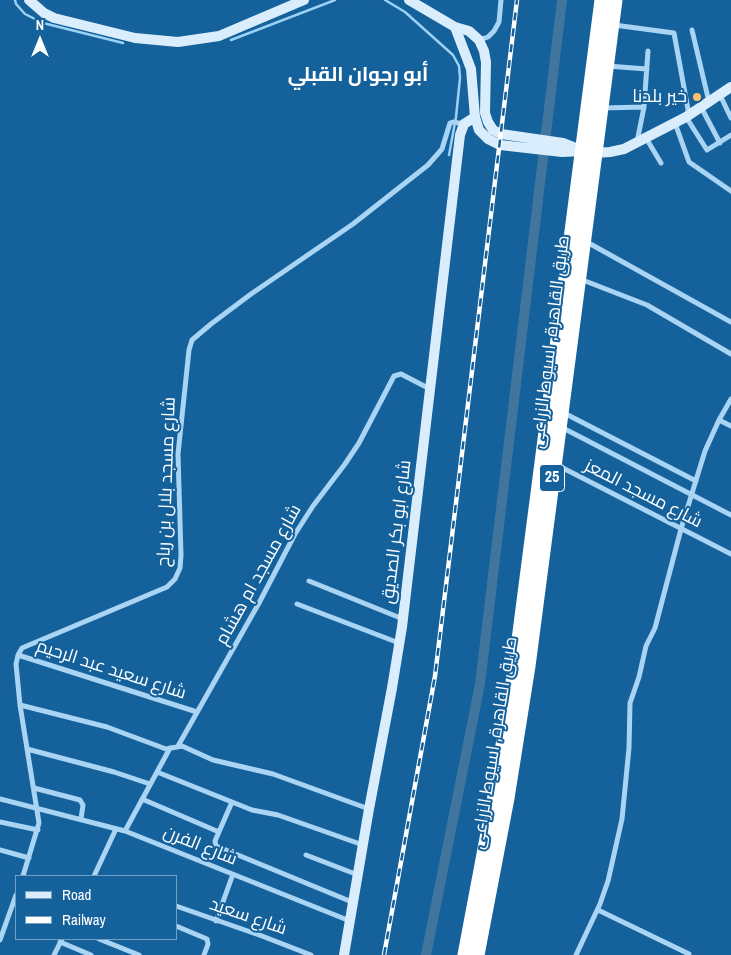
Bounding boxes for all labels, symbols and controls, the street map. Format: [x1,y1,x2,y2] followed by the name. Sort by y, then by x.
[15,15,65,65] north arrow
[36,16,44,34] text: N
[288,64,428,88] district label: أبو رجوان القبلي
[632,86,687,108] place label: خير بلدنا
[691,91,703,103] marker: خير بلدنا
[527,234,575,450] street label: طريق القاهرة, اسيوط الزراعى
[153,396,181,568] street label: شارع مسجد بلال بن رباح
[580,455,706,533] street label: شارع مسجد المعز
[377,459,417,605] street label: شارع ابو بكر الصديق
[540,464,564,492] road number: 25
[211,501,307,649] street label: شارع مسجد ام هشام
[468,635,522,851] street label: طريق القاهرة, اسيوط الزراعى
[33,636,189,704] street label: شارع سعيد عبد الرحيم
[160,821,240,871] street label: شارع الفرن
[15,875,178,940] legend
[62,884,91,905] text: Road
[207,894,289,940] street label: شارع سعيد
[62,909,106,930] text: Railway

